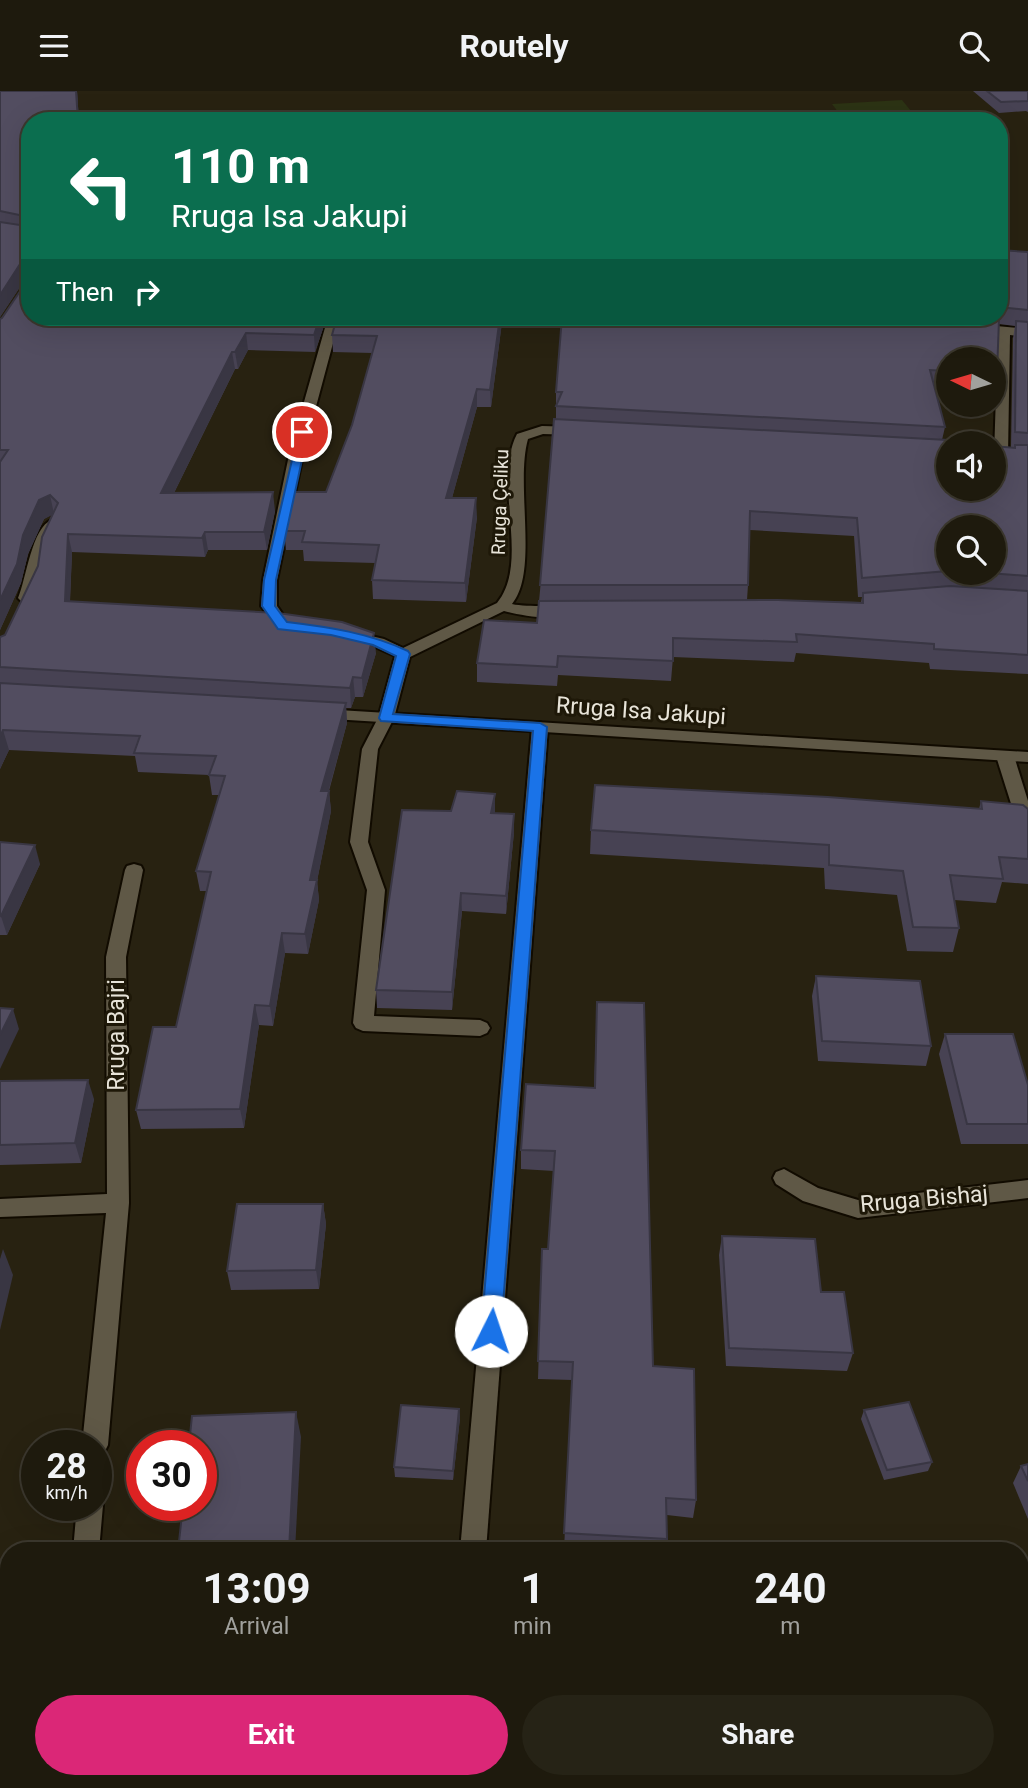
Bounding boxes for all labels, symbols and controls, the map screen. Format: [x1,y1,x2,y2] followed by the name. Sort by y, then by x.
[35,27,73,65] icon: menu
[459,27,569,65] text: Routely
[955,27,993,65] icon: search
[171,138,310,195] text: 110 m
[56,140,147,231] icon: left
[171,197,408,235] text: Rruga Isa Jakupi
[128,273,166,311] icon: right
[56,277,114,307] text: Then
[936,347,1006,417] north arrow
[936,347,1006,585] map controls
[272,402,332,462] pin
[283,413,321,451] icon: arrive
[936,431,1006,501] button: sound
[487,449,513,555] street label: Rruga Çeliku
[936,515,1006,585] button: search
[555,692,727,730] street label: Rruga Isa Jakupi
[103,979,130,1091] street label: Rruga Bajri
[859,1180,989,1218] street label: Rruga Bishaj
[454,1294,528,1368] position arrow
[126,1430,217,1521] speed limit sign: 30
[46,1446,87,1487] text: 28
[45,1482,88,1503] text: km/h
[203,1564,311,1613] text: 13:09
[520,1564,545,1613] text: 1
[754,1564,827,1613] text: 240
[224,1613,289,1640] text: Arrival
[513,1613,552,1640] text: min
[780,1613,800,1640] text: m
[35,1695,508,1775] button: Exit
[522,1695,994,1775] button: Share

